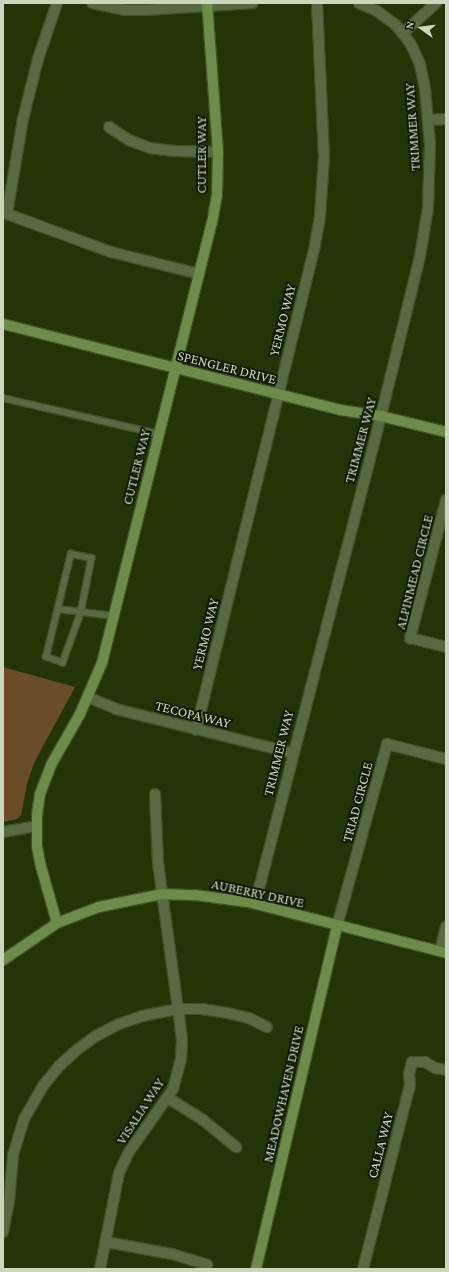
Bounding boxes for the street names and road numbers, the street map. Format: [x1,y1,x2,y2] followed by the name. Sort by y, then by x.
[401,83,423,171] street label: TRIMMER WAY
[193,116,209,194] street label: CUTLER WAY
[265,282,299,358] street label: YERMO WAY
[176,347,278,387] street label: SPENGLER DRIVE
[341,395,379,485] street label: TRIMMER WAY
[119,428,153,506] street label: CUTLER WAY
[392,513,436,631] street label: ALPINMEAD CIRCLE
[188,596,222,672] street label: YERMO WAY
[154,697,232,731] street label: TECOPA WAY
[259,708,297,798] street label: TRIMMER WAY
[338,760,376,844] street label: TRIAD CIRCLE
[210,875,306,911] street label: AUBERRY DRIVE
[259,1024,307,1164] street label: MEADOWHAVEN DRIVE
[112,1075,168,1147] street label: VISALIA WAY
[364,1110,396,1180] street label: CALLA WAY

